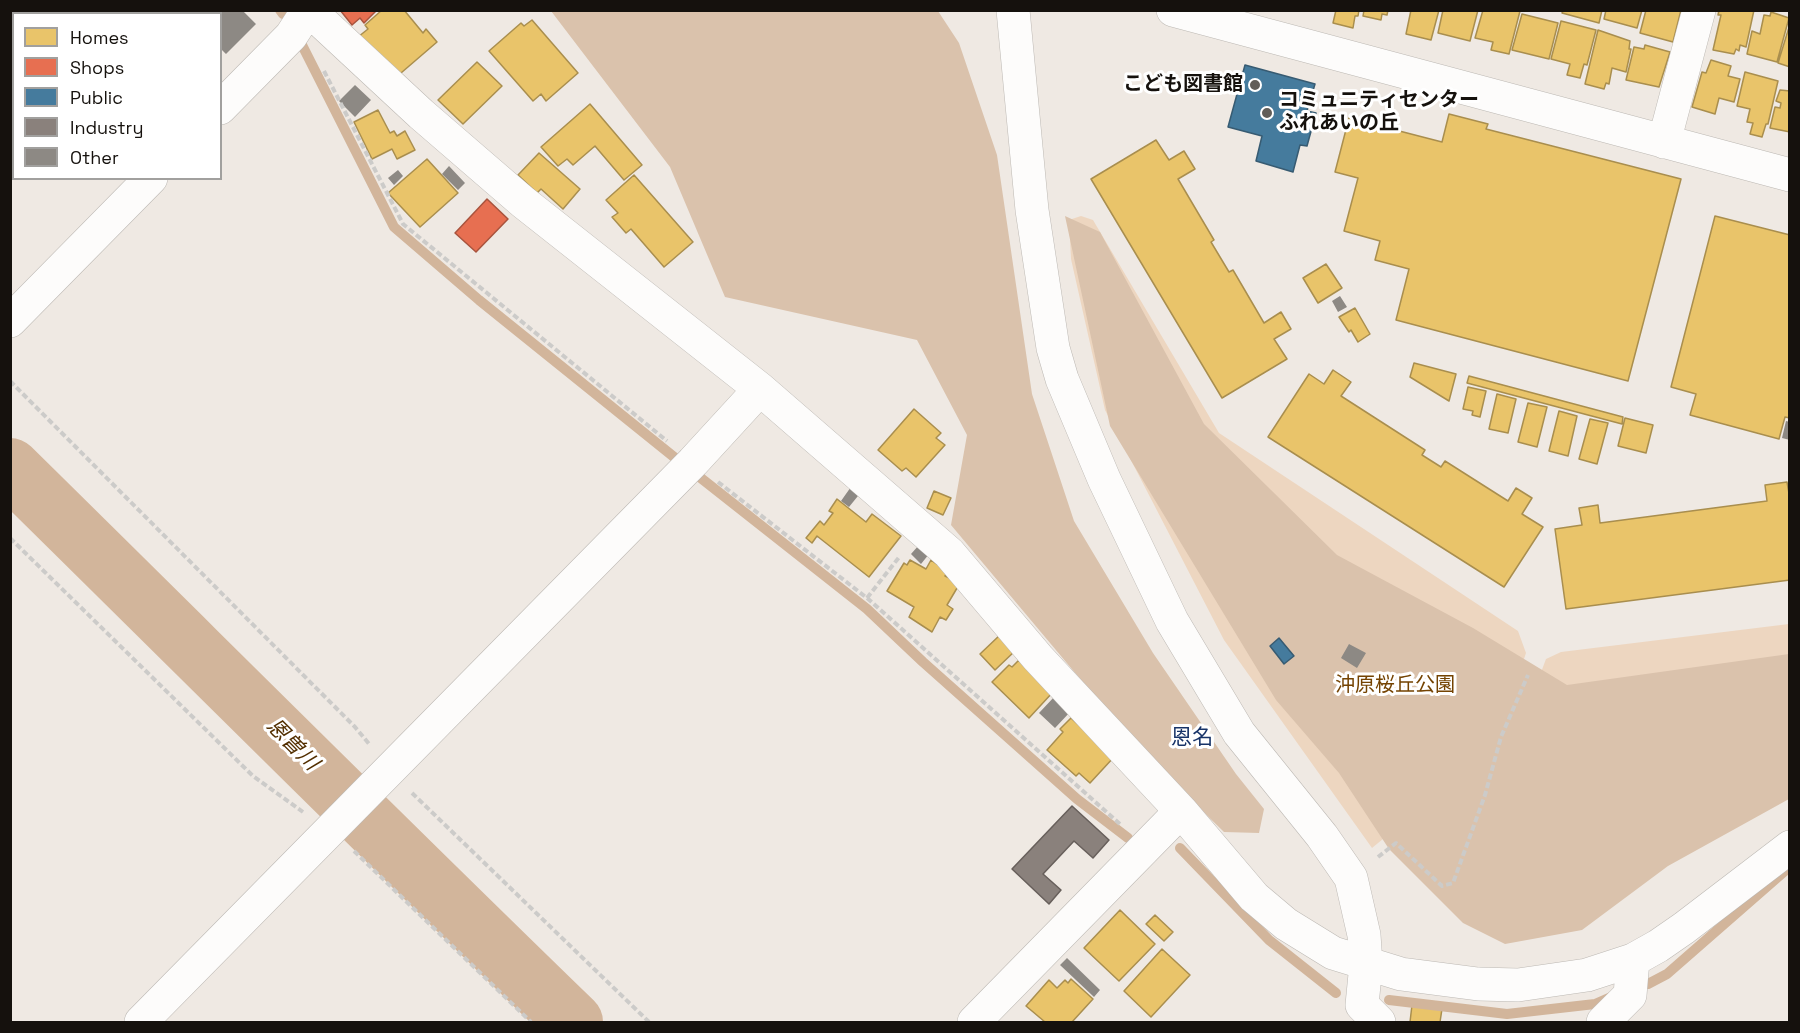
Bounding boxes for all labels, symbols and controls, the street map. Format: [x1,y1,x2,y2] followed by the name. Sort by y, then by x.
[12,12,222,180] legend
[70,26,129,49] text: Homes
[70,56,124,79] text: Shops
[1123,73,1243,97] place label: こども図書館
[1248,78,1262,92] marker: こども図書館
[70,86,123,109] text: Public
[1279,89,1479,136] place label: コミュニティセンター ふれあいの丘
[1260,106,1274,120] marker: コミュニティセンター ふれあいの丘
[70,116,143,139] text: Industry
[70,146,119,169] text: Other
[1335,674,1455,698] park label: 沖原桜丘公園
[261,714,323,776] water label: 恩曽川
[1171,725,1213,751] district label: 恩名

